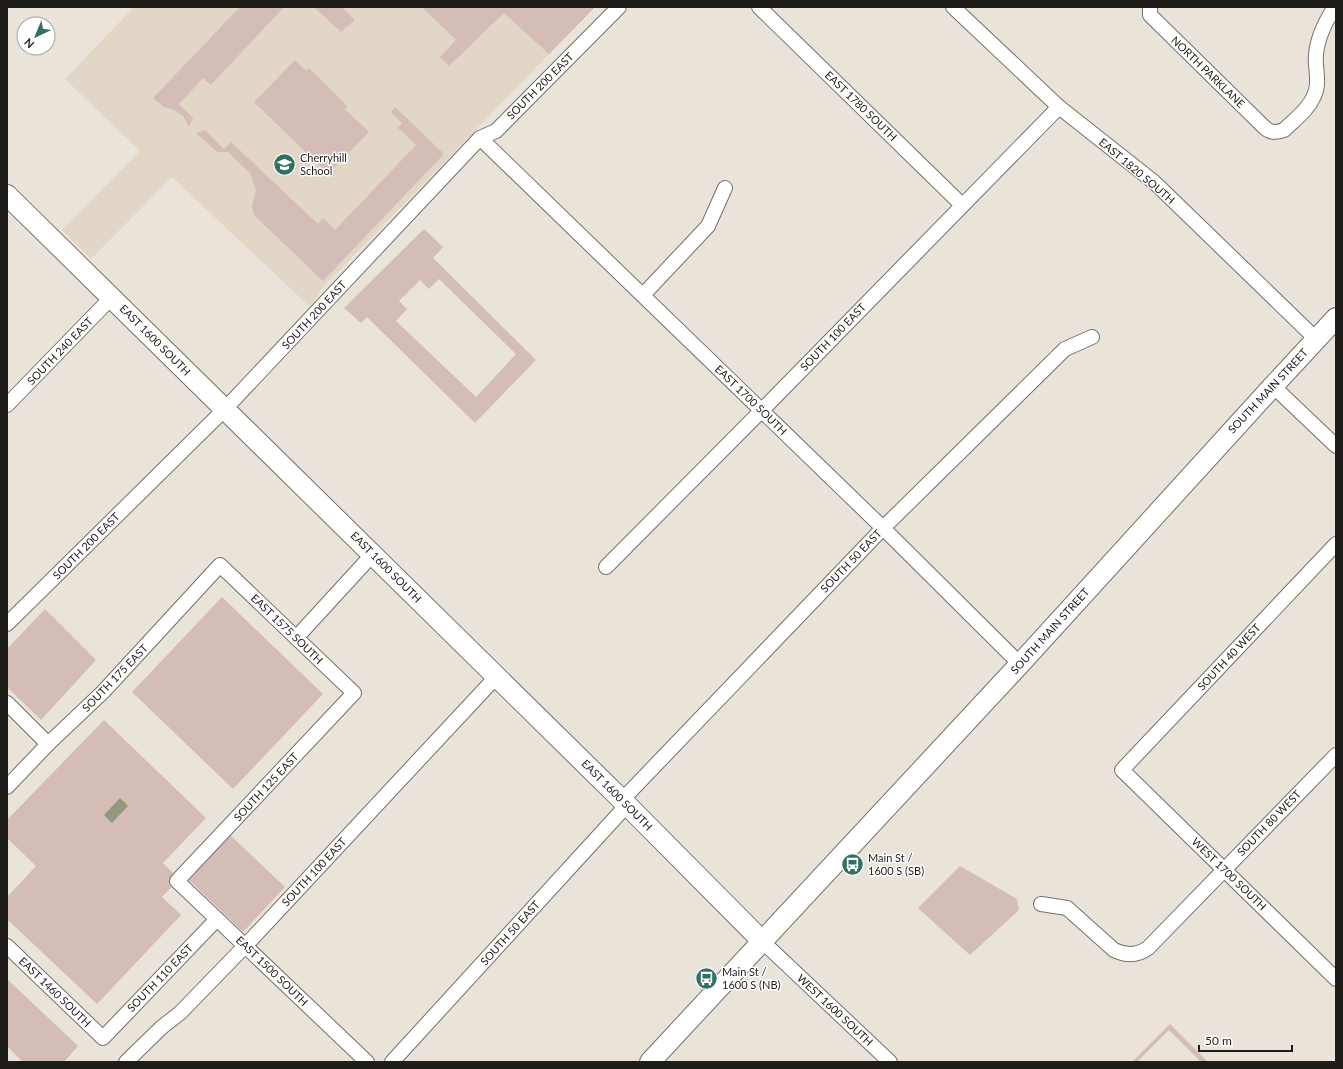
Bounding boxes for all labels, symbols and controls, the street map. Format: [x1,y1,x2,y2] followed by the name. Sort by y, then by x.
[16,16,56,56] north arrow
[1169,33,1248,110] street label: NORTH PARKLANE
[21,36,36,51] text: N
[504,49,576,122] street label: SOUTH 200 EAST
[823,68,900,143] street label: EAST 1780 SOUTH
[1097,135,1178,206] street label: EAST 1820 SOUTH
[272,151,298,177] school or university icon: Cherryhill School
[300,151,347,177] place label: Cherryhill School
[279,277,349,352] street label: SOUTH 200 EAST
[797,300,869,373] street label: SOUTH 100 EAST
[117,302,193,378] street label: EAST 1600 SOUTH
[24,314,96,387] street label: SOUTH 240 EAST
[1225,345,1311,436] street label: SOUTH MAIN STREET
[713,362,790,437] street label: EAST 1700 SOUTH
[50,509,122,582] street label: SOUTH 200 EAST
[817,526,884,595] street label: SOUTH 50 EAST
[348,529,424,605] street label: EAST 1600 SOUTH
[1008,585,1092,676] street label: SOUTH MAIN STREET
[249,591,326,666] street label: EAST 1575 SOUTH
[1194,620,1263,693] street label: SOUTH 40 WEST
[79,641,151,714] street label: SOUTH 175 EAST
[231,749,301,824] street label: SOUTH 125 EAST
[579,757,655,833] street label: EAST 1600 SOUTH
[1234,787,1304,858] street label: SOUTH 80 WEST
[279,834,349,909] street label: SOUTH 100 EAST
[1189,835,1269,913] street label: WEST 1700 SOUTH
[839,851,865,877] bus stop icon: Main St / 1600 S (SB)
[868,851,924,877] place label: Main St / 1600 S (SB)
[477,897,542,968] street label: SOUTH 50 EAST
[234,933,311,1008] street label: EAST 1500 SOUTH
[124,941,196,1014] street label: SOUTH 110 EAST
[17,954,94,1029] street label: EAST 1460 SOUTH
[694,965,720,991] bus stop icon: Main St / 1600 S (NB)
[722,965,781,991] place label: Main St / 1600 S (NB)
[795,971,876,1048] street label: WEST 1600 SOUTH
[1199,1027,1292,1053] scale bar
[1205,1033,1232,1048] text: 50 m

